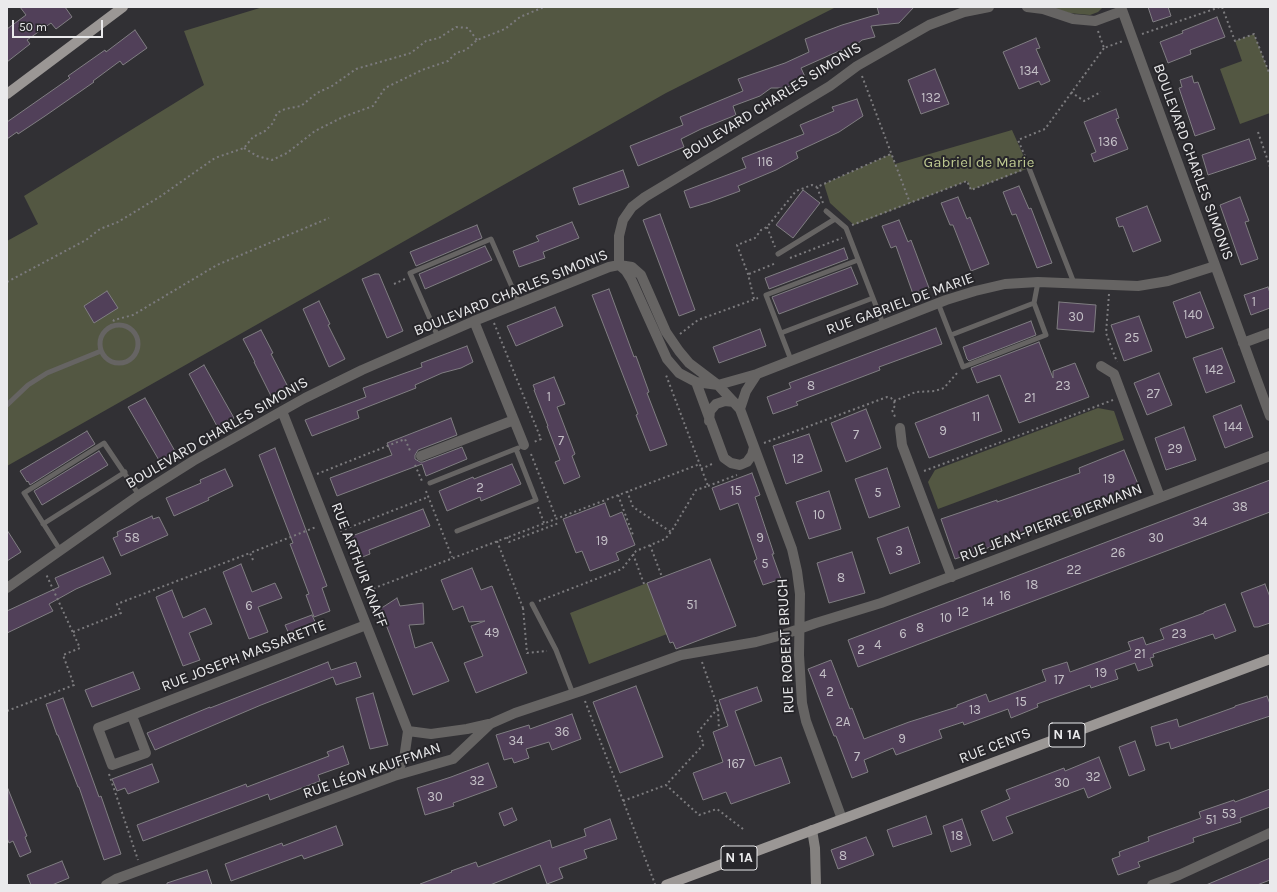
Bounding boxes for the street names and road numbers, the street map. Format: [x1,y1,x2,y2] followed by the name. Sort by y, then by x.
[679,38,865,164] street label: BOULEVARD CHARLES SIMONIS
[1149,61,1237,263] street label: BOULEVARD CHARLES SIMONIS
[411,246,611,340] street label: BOULEVARD CHARLES SIMONIS
[824,269,976,339] street label: RUE GABRIEL DE MARIE
[123,373,311,493] street label: BOULEVARD CHARLES SIMONIS
[957,480,1145,566] street label: RUE JEAN-PIERRE BIERMANN
[327,500,391,630] street label: RUE ARTHUR KNAFF
[773,578,799,714] street label: RUE ROBERT BRUCH
[159,616,329,696] street label: RUE JOSEPH MASSARETTE
[1049,723,1085,747] road number: N 1A
[957,724,1033,768] street label: RUE CENTS
[301,739,443,803] street label: RUE LÉON KAUFFMAN
[721,846,757,870] road number: N 1A

